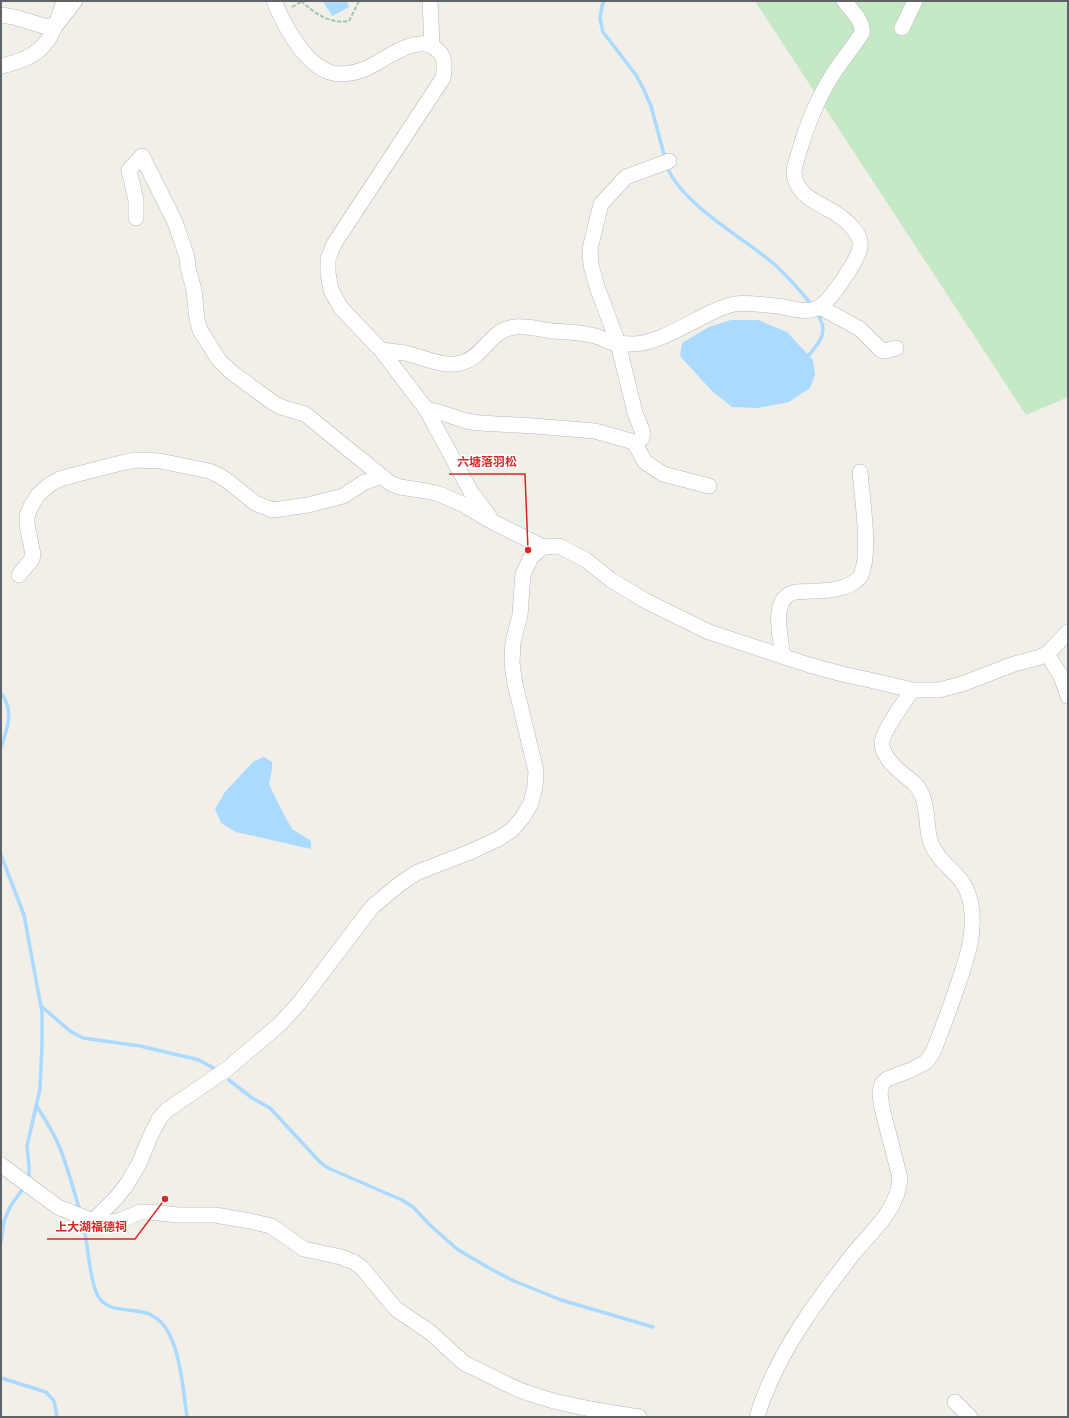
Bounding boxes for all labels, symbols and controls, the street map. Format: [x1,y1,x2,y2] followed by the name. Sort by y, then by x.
[449,450,525,474] callout: 六塘落羽松
[457,454,517,469] text: 六塘落羽松
[47,1215,135,1239] callout: 上大湖福德祠
[55,1219,127,1234] text: 上大湖福德祠

